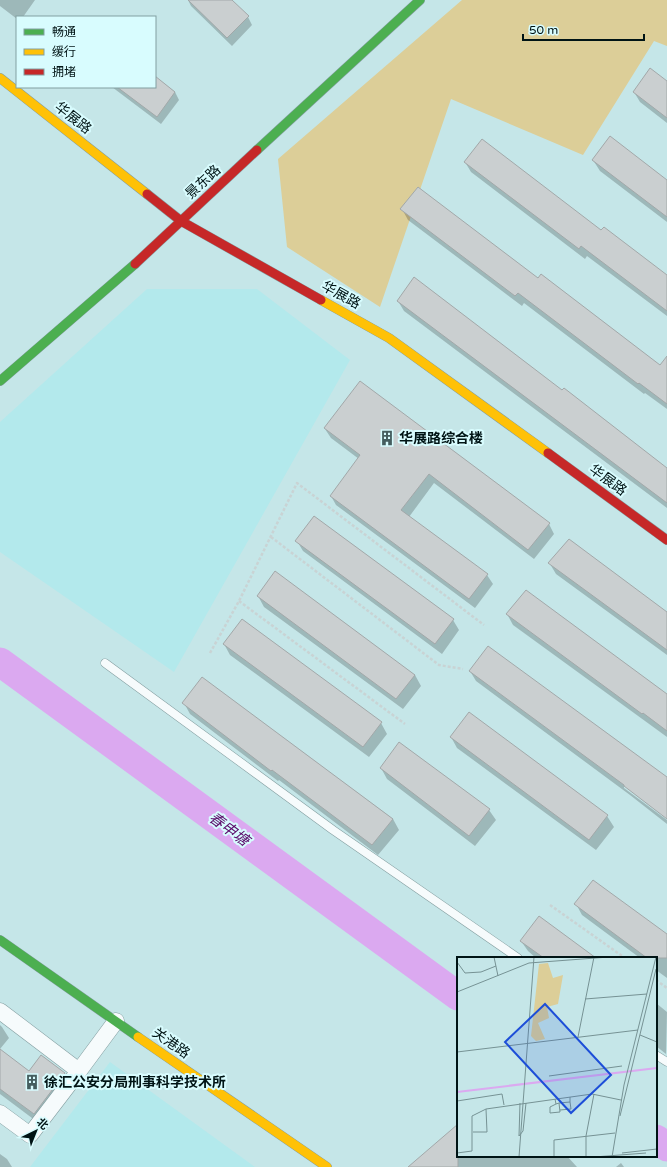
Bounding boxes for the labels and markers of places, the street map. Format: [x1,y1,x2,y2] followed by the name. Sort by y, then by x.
[378,429,396,447] building icon: 华展路综合楼
[399,430,483,447] place label: 华展路综合楼
[23,1073,41,1091] building icon: 徐汇公安分局刑事科学技术所
[44,1074,226,1091] place label: 徐汇公安分局刑事科学技术所

